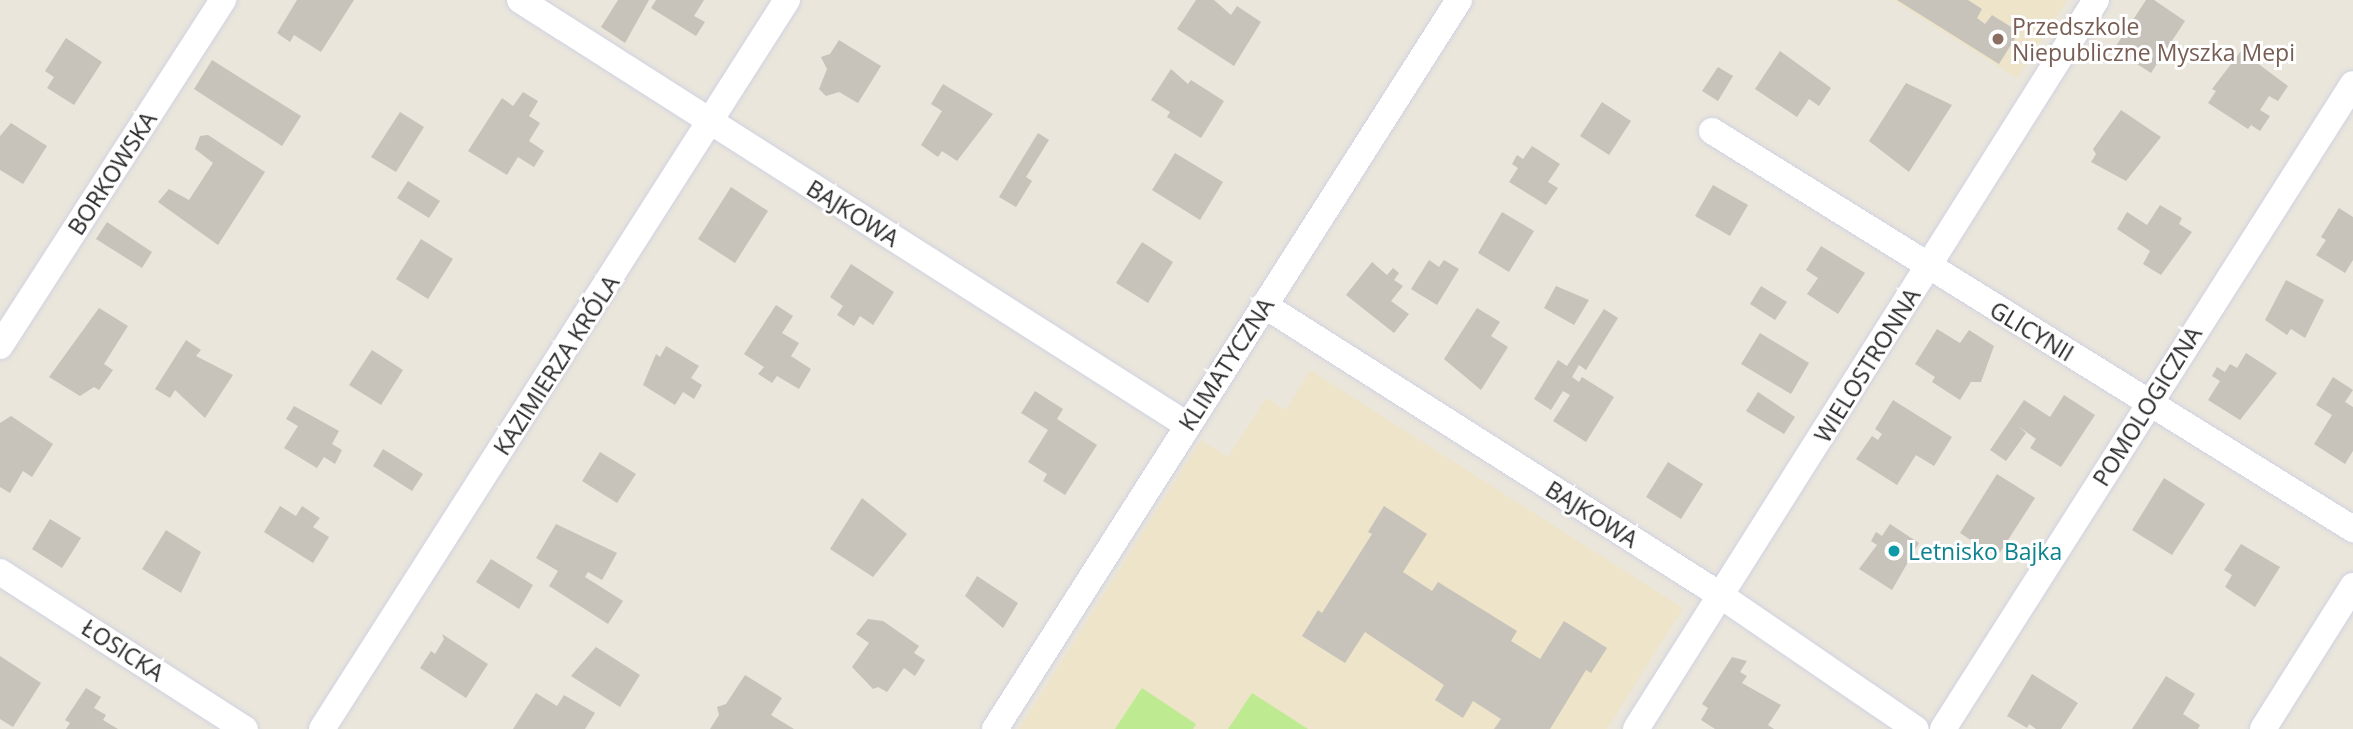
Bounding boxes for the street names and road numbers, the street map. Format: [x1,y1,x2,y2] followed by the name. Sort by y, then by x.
[62,106,162,240] street label: BORKOWSKA
[802,174,904,252] street label: BAJKOWA
[488,270,624,460] street label: KAZIMIERZA KRÓLA
[1808,283,1926,447] street label: WIELOSTRONNA
[1173,292,1279,436] street label: KLIMATYCZNA
[1985,295,2079,367] street label: GLICYNII
[2087,321,2207,491] street label: POMOLOGICZNA
[1541,475,1643,553] street label: BAJKOWA
[77,613,169,687] street label: ŁOSICKA

